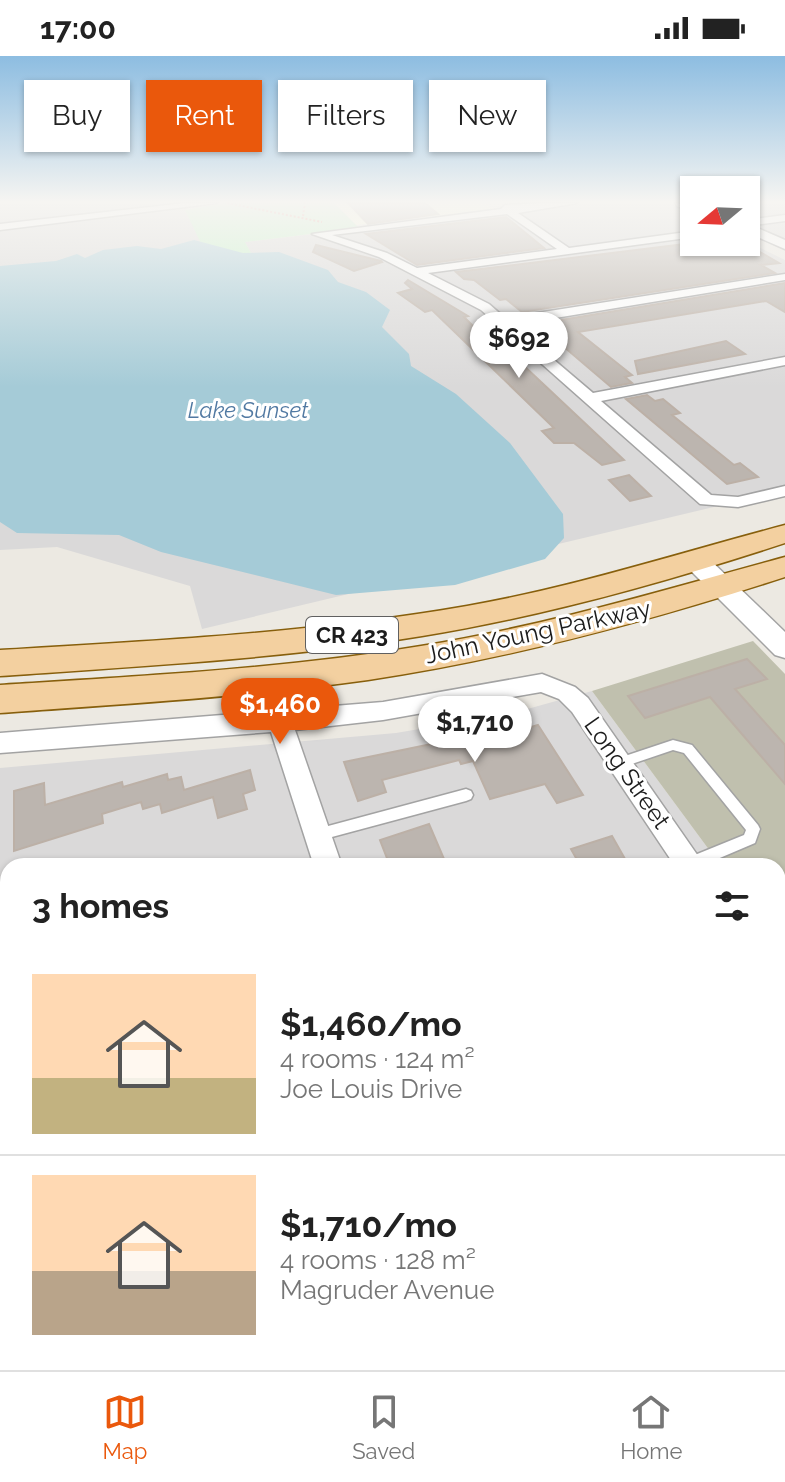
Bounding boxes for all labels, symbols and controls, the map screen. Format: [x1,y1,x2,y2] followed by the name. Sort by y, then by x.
[40,11,116,46] text: 17:00
[24,80,130,152] chip: Buy
[146,80,262,152] chip: Rent
[278,80,413,152] chip: Filters
[429,80,546,152] chip: New
[680,176,760,256] north arrow
[680,176,760,256] map controls
[472,312,566,380] pin: $692
[488,323,550,353] text: $692
[188,397,309,423] water label: Lake Sunset
[423,593,653,670] street label: John Young Parkway
[306,617,398,653] road number: CR 423
[215,678,345,746] pin: $1,460
[239,689,321,719] text: $1,460
[410,696,540,764] pin: $1,710
[436,707,514,737] text: $1,710
[578,711,676,834] street label: Long Street
[710,884,754,928] icon: filters
[32,886,169,926] text: 3 homes
[280,1004,462,1044] text: $1,460/mo
[96,1006,192,1102] icon: home
[280,1044,475,1074] text: 4 rooms · 124 m²
[280,1074,462,1104] text: Joe Louis Drive
[280,1205,457,1245] text: $1,710/mo
[96,1207,192,1303] icon: home
[280,1245,476,1275] text: 4 rooms · 128 m²
[280,1275,495,1305] text: Magruder Avenue
[103,1390,147,1464] tab: Map
[352,1390,415,1464] tab: Saved
[620,1390,682,1464] tab: Home

